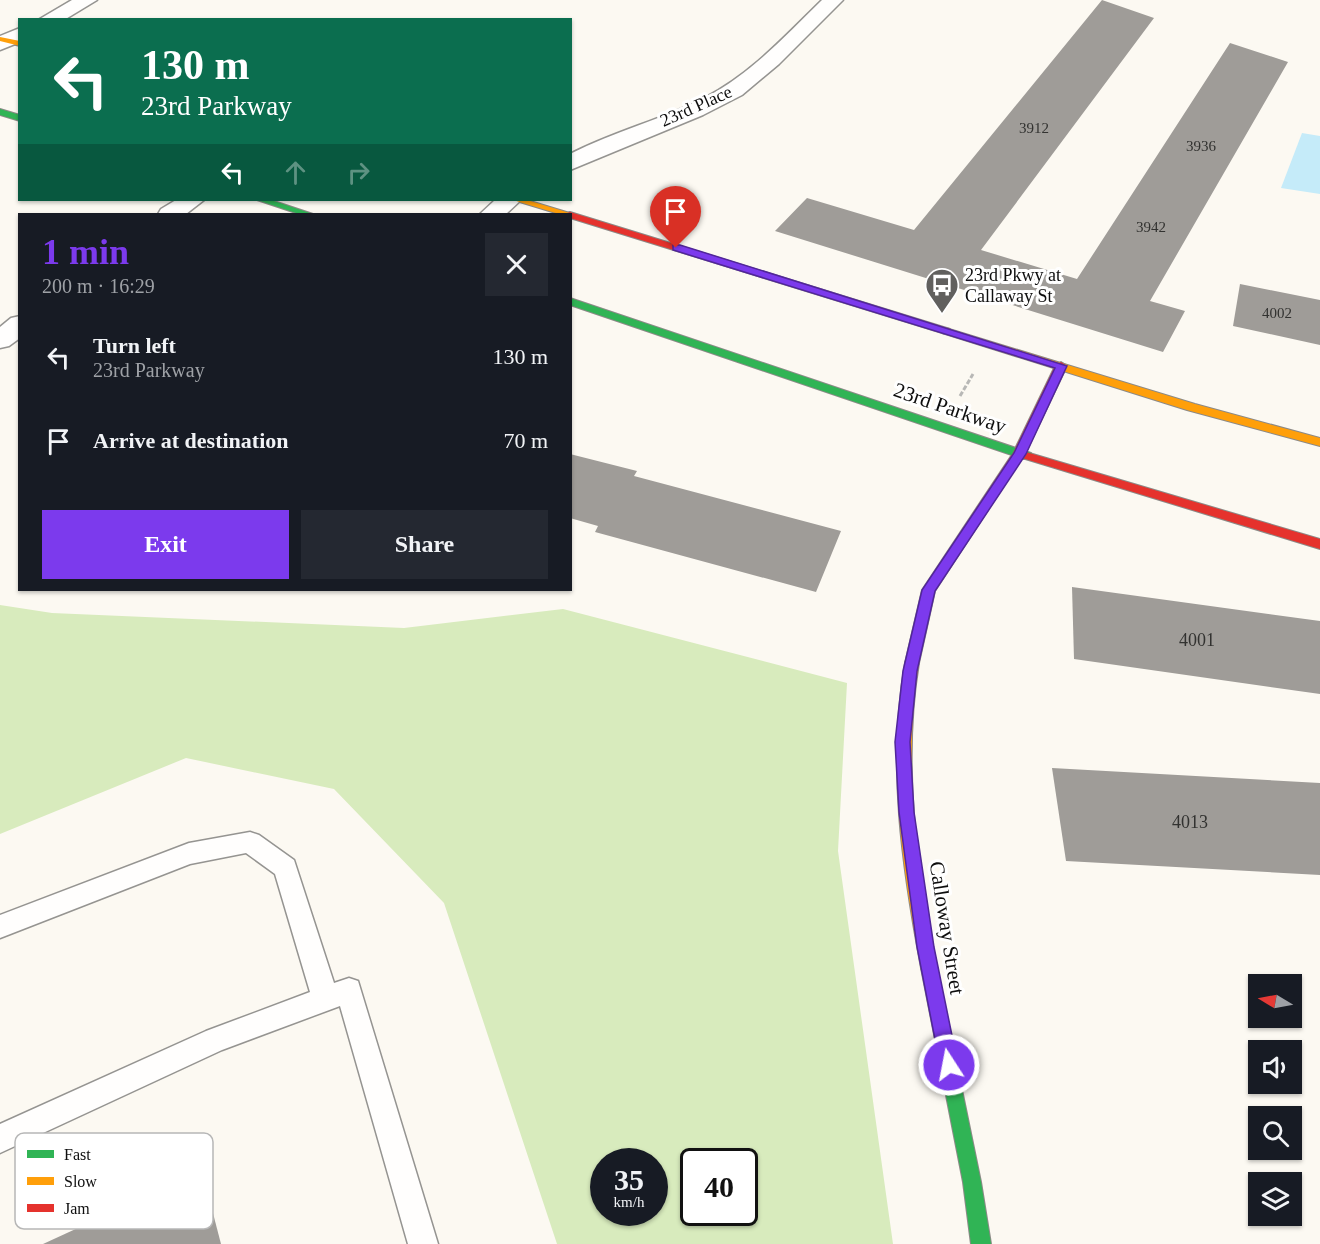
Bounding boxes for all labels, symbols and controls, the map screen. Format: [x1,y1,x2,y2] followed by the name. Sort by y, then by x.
[42,42,120,120] icon: left
[141,42,250,88] text: 130 m
[657,81,735,131] street label: 23rd Place
[141,91,292,121] text: 23rd Parkway
[1019,120,1049,136] house number: 3912
[1186,138,1217,154] house number: 3936
[216,156,249,189] icon: left
[279,156,312,189] icon: ahead
[342,156,375,189] icon: right
[650,186,701,248] pin
[659,195,692,228] icon: arrive
[1136,219,1166,235] house number: 3942
[42,232,129,272] text: 1 min
[485,233,548,296] button: close
[965,265,1061,306] place label: 23rd Pkwy at Callaway St
[924,267,960,314] bus stop icon: 23rd Pkwy at Callaway St
[42,275,155,297] text: 200 m · 16:29
[1262,305,1292,321] house number: 4002
[93,333,176,358] text: Turn left
[42,341,75,374] icon: left
[492,344,548,369] text: 130 m
[93,359,205,381] text: 23rd Parkway
[891,378,1010,439] street label: 23rd Parkway
[42,425,75,458] icon: arrive
[93,428,289,453] text: Arrive at destination
[503,428,548,453] text: 70 m
[42,510,289,579] button: Exit
[301,510,548,579] button: Share
[1179,630,1215,650] house number: 4001
[1172,812,1208,832] house number: 4013
[925,860,969,997] street label: Calloway Street
[1248,974,1302,1028] north arrow
[1248,974,1302,1226] map controls
[917,1033,981,1097] position arrow
[1248,1040,1302,1094] button: sound
[1248,1106,1302,1160] button: search
[15,1133,213,1229] legend
[64,1146,91,1163] text: Fast
[680,1148,758,1226] speed limit sign: 40
[614,1163,644,1196] text: 35
[1248,1172,1302,1226] button: layers
[64,1173,97,1190] text: Slow
[614,1194,644,1210] text: km/h
[64,1200,90,1217] text: Jam

